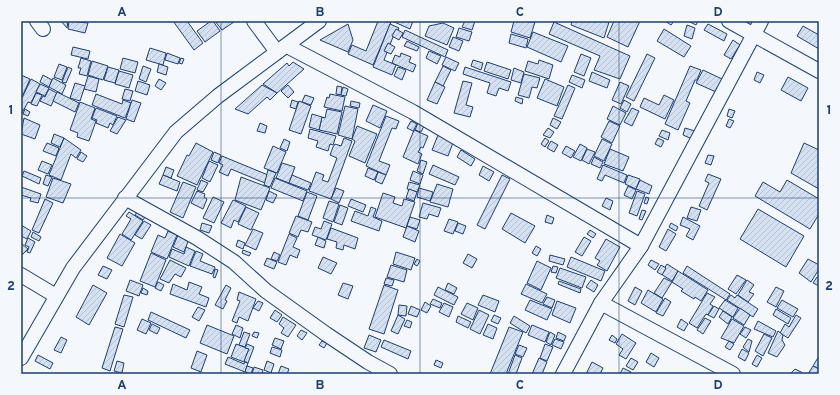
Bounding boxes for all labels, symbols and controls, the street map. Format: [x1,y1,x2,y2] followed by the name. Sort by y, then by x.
[117,5,127,21] text: A
[316,5,325,21] text: B
[516,5,524,21] text: C
[713,5,723,21] text: D
[8,103,14,119] text: 1
[826,103,832,119] text: 1
[7,279,15,295] text: 2
[825,279,833,295] text: 2
[117,378,127,394] text: A
[316,378,325,394] text: B
[516,378,524,394] text: C
[713,378,723,394] text: D

